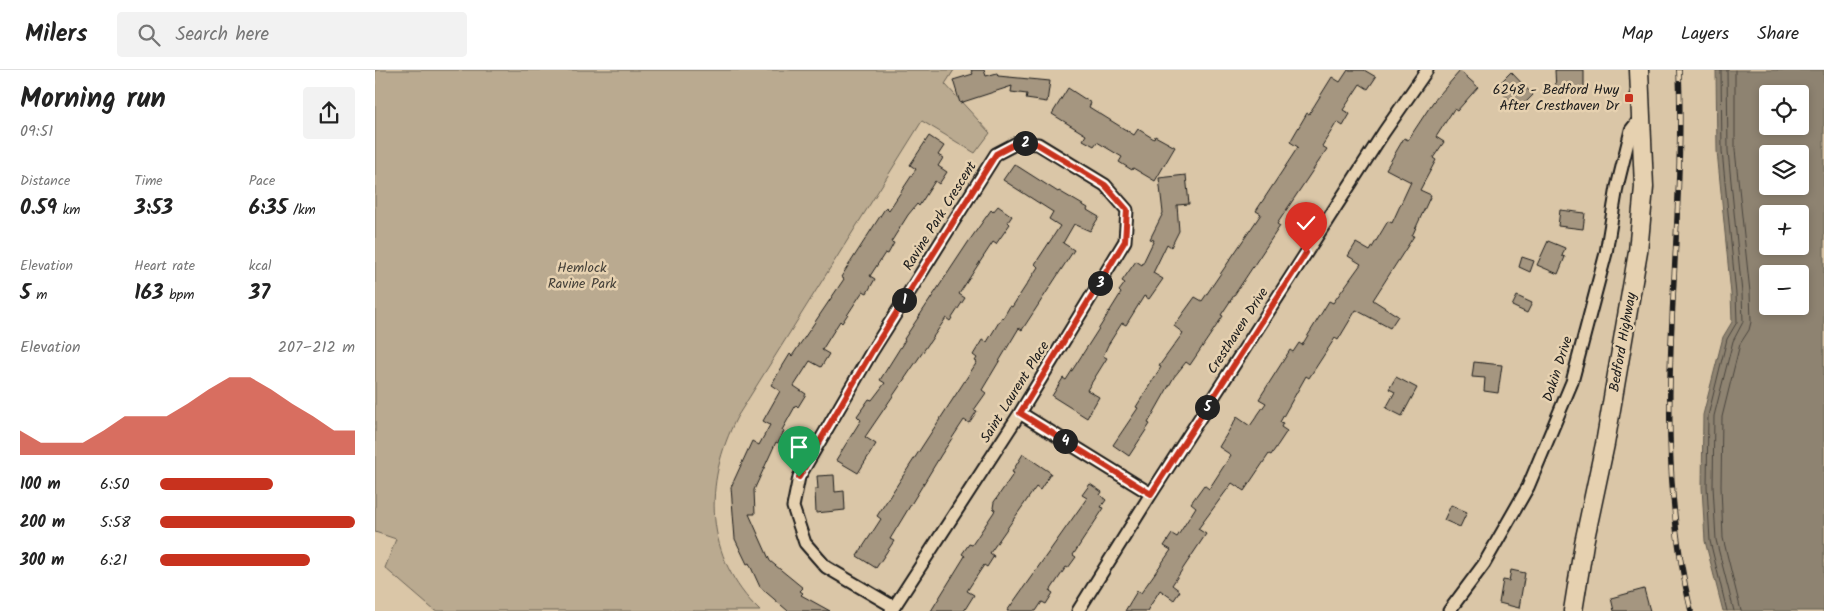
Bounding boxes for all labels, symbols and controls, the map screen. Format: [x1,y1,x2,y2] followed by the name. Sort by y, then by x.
[117,12,467,57] search box
[25,15,87,54] text: Milers
[175,20,269,50] text: Search here
[1622,20,1653,49] text: Map
[1681,20,1729,49] text: Layers
[1757,20,1799,49] text: Share
[135,21,163,49] icon: search
[20,77,166,122] text: Morning run
[1493,79,1620,117] place label: 6248 - Bedford Hwy After Cresthaven Dr
[1759,85,1809,315] map controls
[1759,85,1809,135] button: locate
[303,87,355,139] button: share
[1623,92,1635,104] marker: 6248 - Bedford Hwy After Cresthaven Dr
[20,119,53,144] text: 09:51
[1013,130,1037,156] pin: 2
[1021,132,1030,154] text: 2
[1759,145,1809,195] button: layers
[898,157,983,275] street label: Ravine Park Crescent
[20,170,70,192] text: Distance
[134,170,163,192] text: Time
[249,170,275,192] text: Pace
[20,192,57,225] text: 0.59
[134,192,173,225] text: 3:53
[249,192,287,225] text: 6:35
[57,199,80,221] text: km
[287,199,316,221] text: /km
[1285,202,1327,253] pin
[1759,205,1809,255] button: +
[1292,209,1320,237] icon: check
[20,255,73,277] text: Elevation
[134,255,195,277] text: Heart rate
[249,255,271,277] text: kcal
[548,257,617,295] park label: Hemlock Ravine Park
[1759,265,1809,315] button: −
[1087,270,1113,296] pin: 3
[1097,272,1104,294] text: 3
[20,277,31,310] text: 5
[134,277,164,310] text: 163
[249,277,270,310] text: 37
[1202,283,1275,379] street label: Cresthaven Drive
[31,284,47,306] text: m
[164,284,194,306] text: bpm
[891,288,917,312] pin: 1
[902,289,907,311] text: 1
[1603,290,1643,393] street label: Bedford Highway
[1537,333,1579,405] street label: Dakin Drive
[20,335,81,360] text: Elevation
[278,335,355,360] text: 207–212 m
[975,336,1056,447] street label: Saint Laurent Place
[1195,394,1219,420] pin: 5
[1204,396,1211,418] text: 5
[778,426,820,477] pin
[1053,428,1077,454] pin: 4
[1062,430,1069,452] text: 4
[785,433,813,461] icon: arrive
[20,472,61,497] text: 100 m
[100,472,129,497] text: 6:50
[20,510,65,535] text: 200 m
[100,510,131,535] text: 5:58
[20,548,64,573] text: 300 m
[100,548,127,573] text: 6:21

